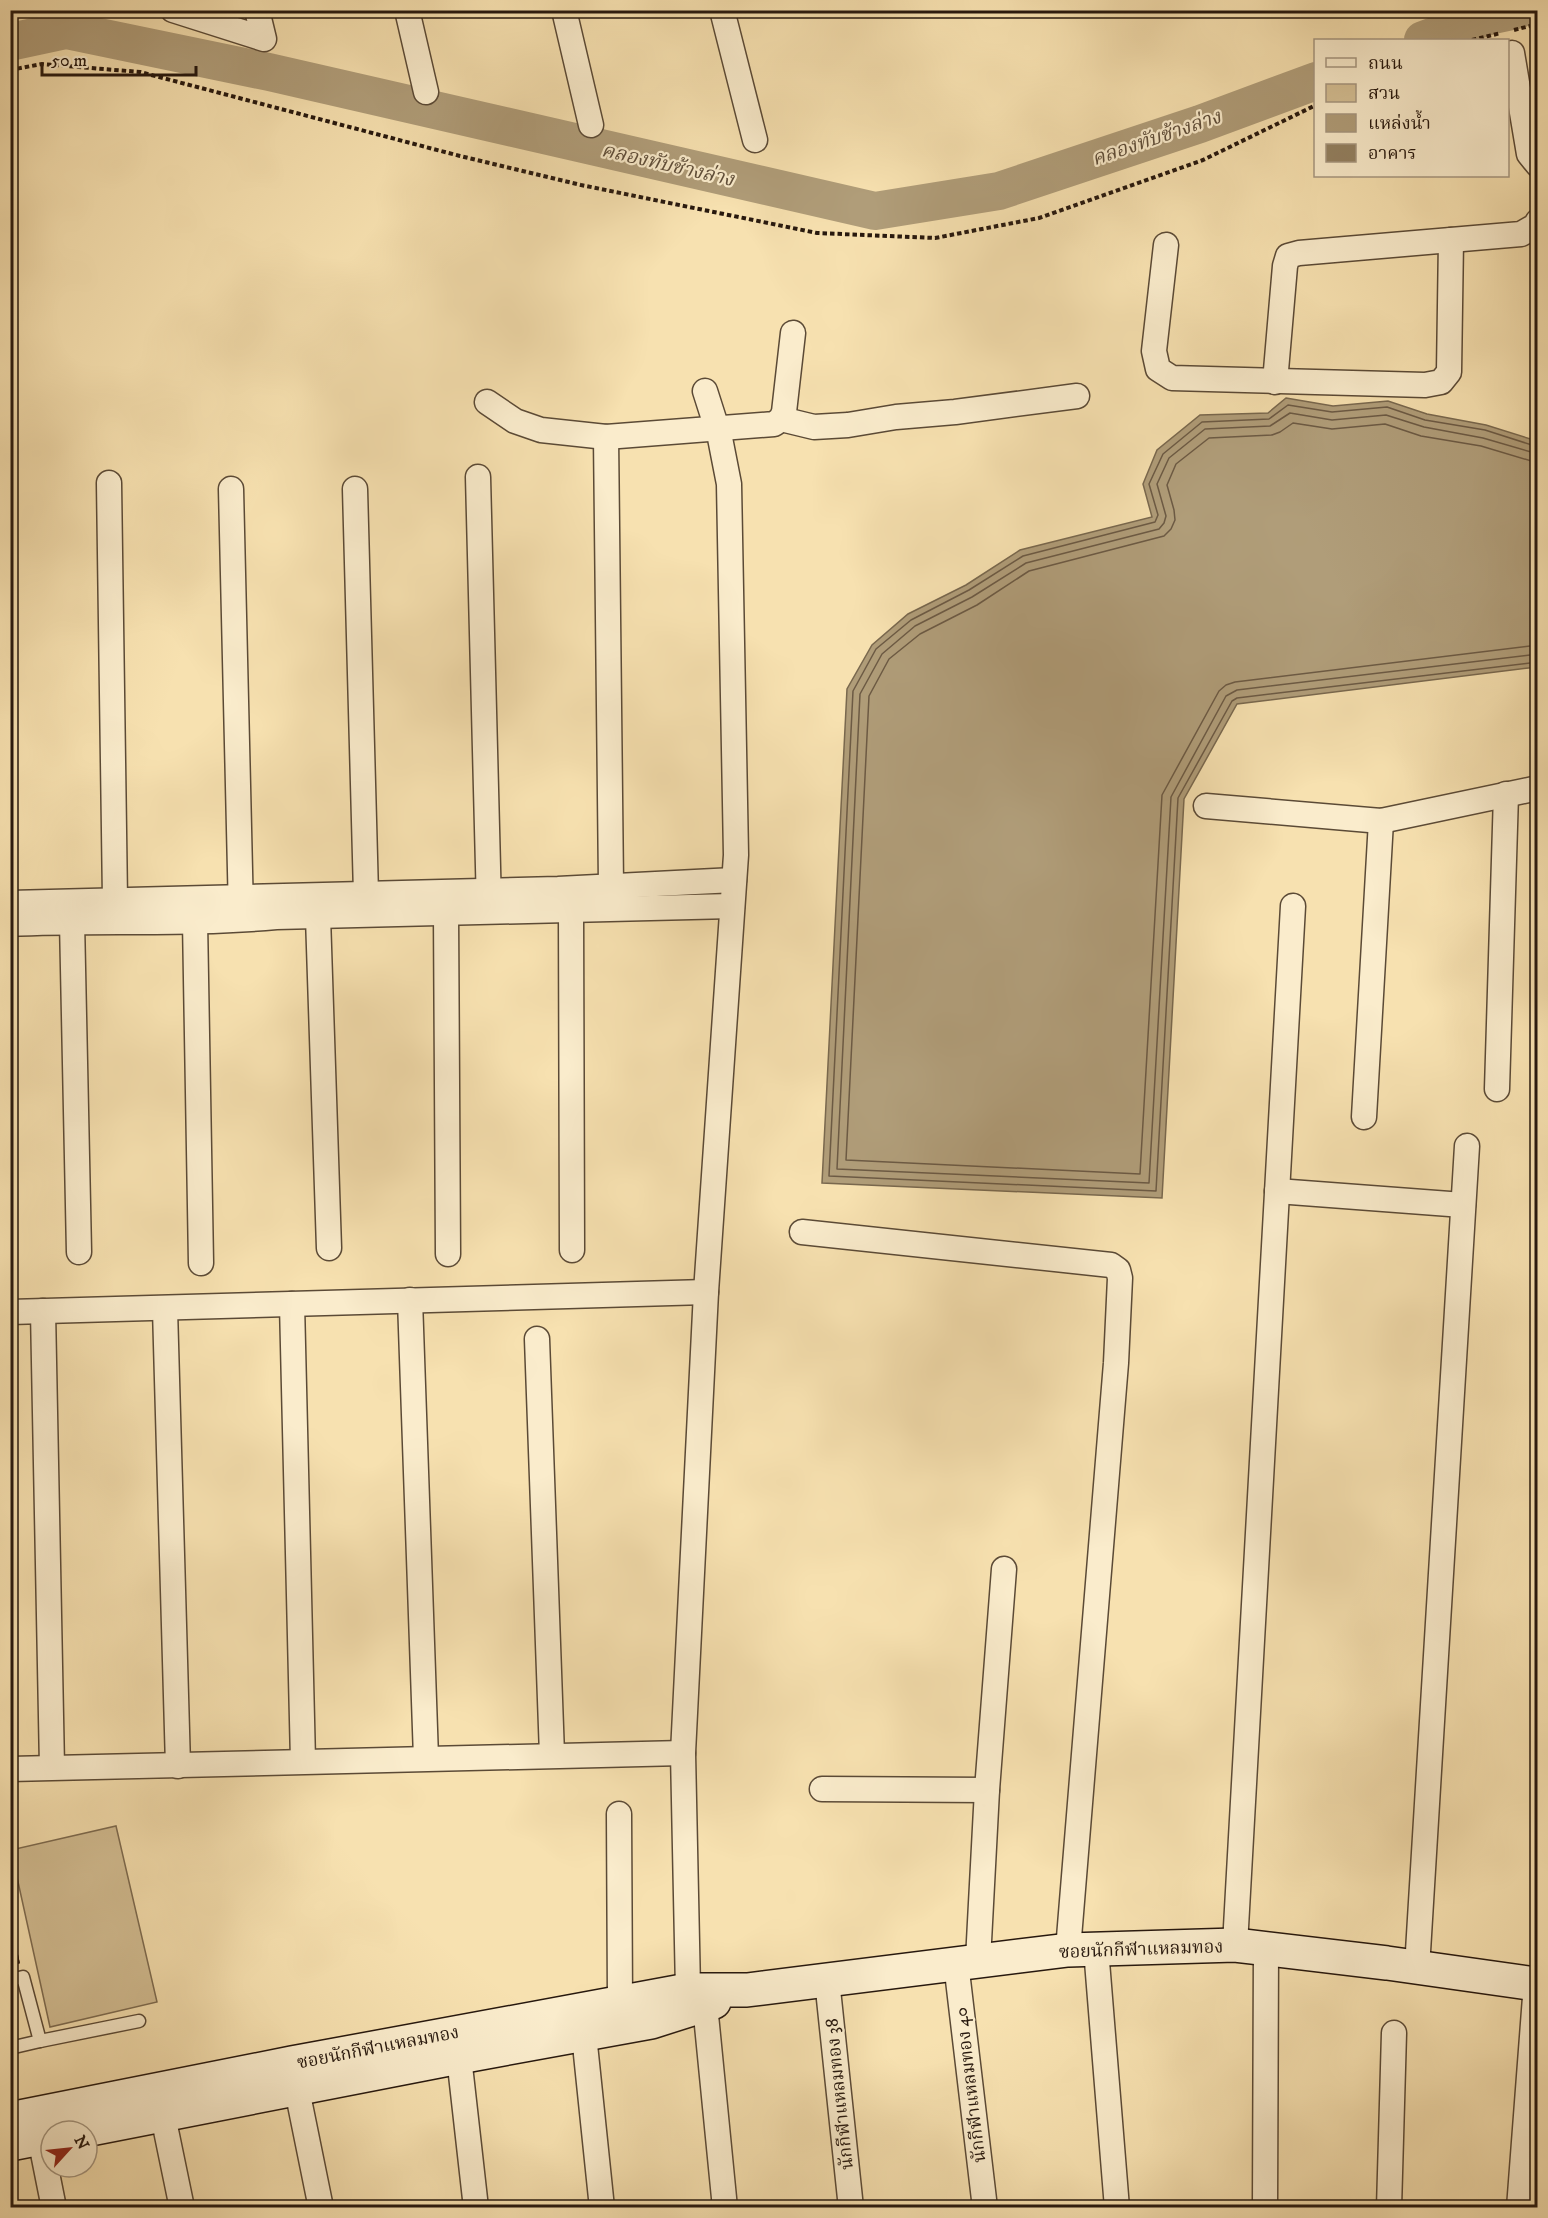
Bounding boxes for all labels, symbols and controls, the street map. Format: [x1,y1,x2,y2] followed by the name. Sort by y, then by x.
[42,39,196,77] scale bar
[1314,39,1509,177] legend
[51,50,87,72] text: 50 m
[1368,53,1403,75] text: ถนน
[1368,83,1400,105] text: สวน
[1089,104,1225,172] water label: คลองทับช้างล่าง
[1368,109,1431,135] text: แหล่งน้ำ
[599,138,737,193] water label: คลองทับช้างล่าง
[1368,143,1417,165] text: อาคาร
[1058,1936,1224,1964] street label: ซอยนักกีฬาแหลมทอง
[951,2006,991,2164] street label: นักกีฬาแหลมทอง 40
[821,2017,859,2171] street label: นักกีฬาแหลมทอง 38
[295,2021,461,2074] street label: ซอยนักกีฬาแหลมทอง
[39,2119,99,2179] north arrow
[70,2132,93,2153] text: N

